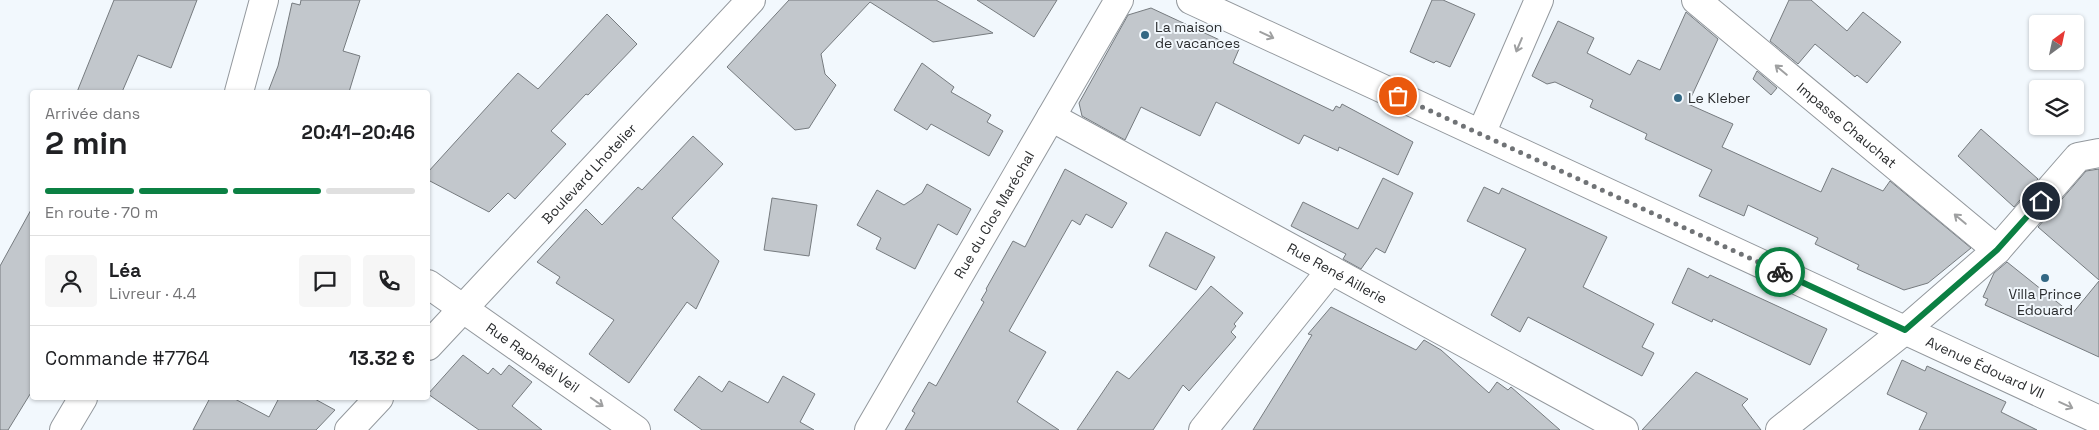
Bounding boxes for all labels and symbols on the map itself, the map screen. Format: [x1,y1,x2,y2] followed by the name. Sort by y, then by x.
[2029,15,2084,70] north arrow
[1155,18,1240,52] place label: La maison de vacances
[1139,29,1151,41] marker: La maison de vacances
[1260,31,1275,41] one-way arrow
[1514,37,1524,52] one-way arrow
[1775,65,1788,76] one-way arrow
[1377,75,1419,117] pin
[1793,79,1900,172] street label: Impasse Chauchat
[1688,89,1750,107] place label: Le Kleber
[1672,92,1684,104] marker: Le Kleber
[538,120,640,227] street label: Boulevard Lhotelier
[950,148,1038,282] street label: Rue du Clos Maréchal
[2020,180,2062,222] pin
[1953,213,1966,224] one-way arrow
[1284,239,1390,308] street label: Rue René Aillerie
[1755,247,1805,297] courier
[2039,272,2051,284] marker: Villa Prince Edouard
[2009,285,2081,319] place label: Villa Prince Edouard
[482,319,583,397] street label: Rue Raphaël Veil
[1923,332,2047,402] street label: Avenue Édouard VII
[589,397,603,407] one-way arrow
[2058,400,2073,410] one-way arrow

